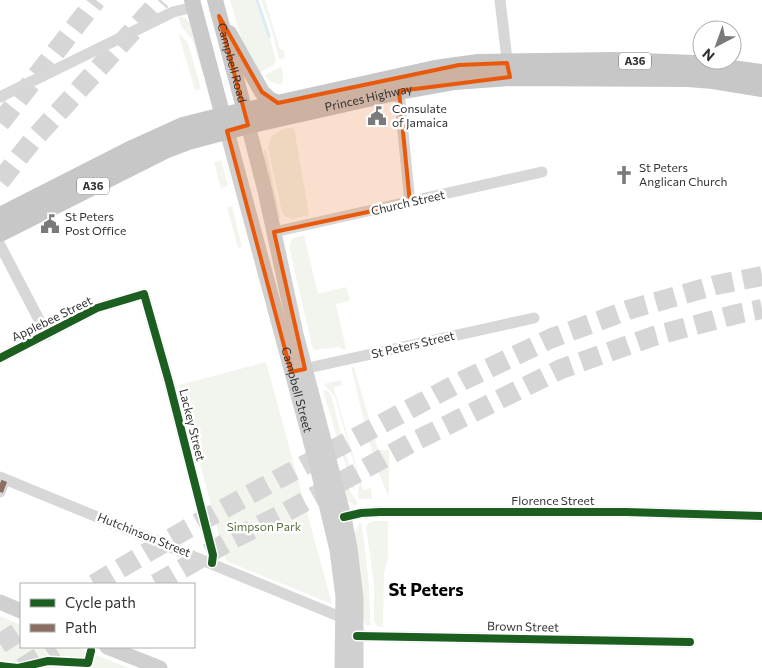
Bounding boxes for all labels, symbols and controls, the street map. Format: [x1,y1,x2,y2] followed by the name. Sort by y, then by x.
[692,20,742,70] north arrow
[215,21,250,104] street label: Campbell Road
[699,45,718,65] text: N
[619,52,651,70] road number: A36
[323,81,413,114] street label: Princes Highway
[392,101,448,130] place label: Consulate of Jamaica
[366,105,388,127] public building icon: Consulate of Jamaica
[639,160,727,188] place label: St Peters Anglican Church
[613,164,635,186] church icon: St Peters Anglican Church
[77,178,109,195] road number: A36
[369,187,446,217] street label: Church Street
[65,209,126,237] place label: St Peters Post Office
[39,213,61,235] public building icon: St Peters Post Office
[9,293,94,344] street label: Applebee Street
[370,328,456,360] street label: St Peters Street
[279,345,316,434] street label: Campbell Street
[177,387,209,462] street label: Lackey Street
[511,493,595,507] street label: Florence Street
[96,509,193,559] street label: Hutchinson Street
[227,519,302,533] park label: Simpson Park
[388,578,464,600] district label: St Peters
[20,583,195,648] legend
[65,593,136,611] text: Cycle path
[65,618,97,636] text: Path
[487,618,559,634] street label: Brown Street

